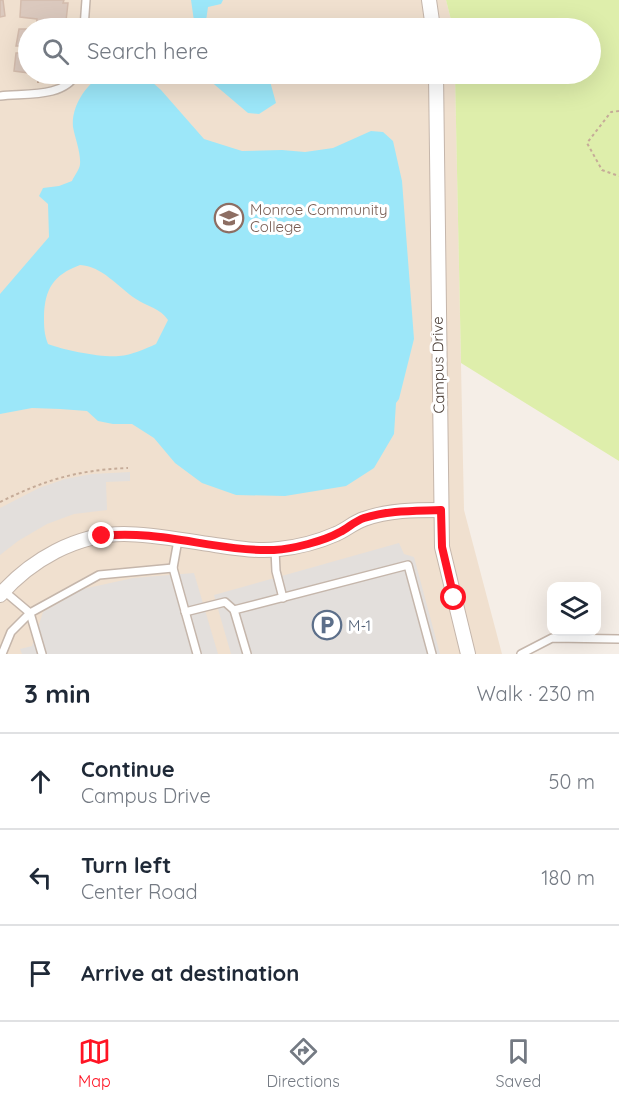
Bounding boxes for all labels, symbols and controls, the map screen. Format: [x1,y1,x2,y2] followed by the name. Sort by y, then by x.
[18,18,601,84] search box
[39,35,72,68] icon: search
[87,37,208,65] text: Search here
[250,200,387,236] place label: Monroe Community College
[213,202,245,234] school or university icon: Monroe Community College
[428,316,448,414] street label: Campus Drive
[88,522,114,548] route end
[547,582,601,636] map controls
[547,582,601,636] button: layers
[440,584,466,610] route start
[311,609,343,641] parking icon: M-1
[348,616,371,635] place label: M-1
[24,677,91,710] text: 3 min
[476,681,595,706] text: Walk · 230 m
[81,755,175,783] text: Continue
[24,765,57,798] icon: ahead
[549,769,595,794] text: 50 m
[81,783,211,808] text: Campus Drive
[81,851,171,879] text: Turn left
[24,861,57,894] icon: left
[541,865,595,890] text: 180 m
[81,879,198,904] text: Center Road
[24,957,57,990] icon: arrive
[81,959,299,987] text: Arrive at destination
[78,1035,111,1091] tab: Map
[267,1035,340,1091] tab: Directions
[496,1035,541,1091] tab: Saved

